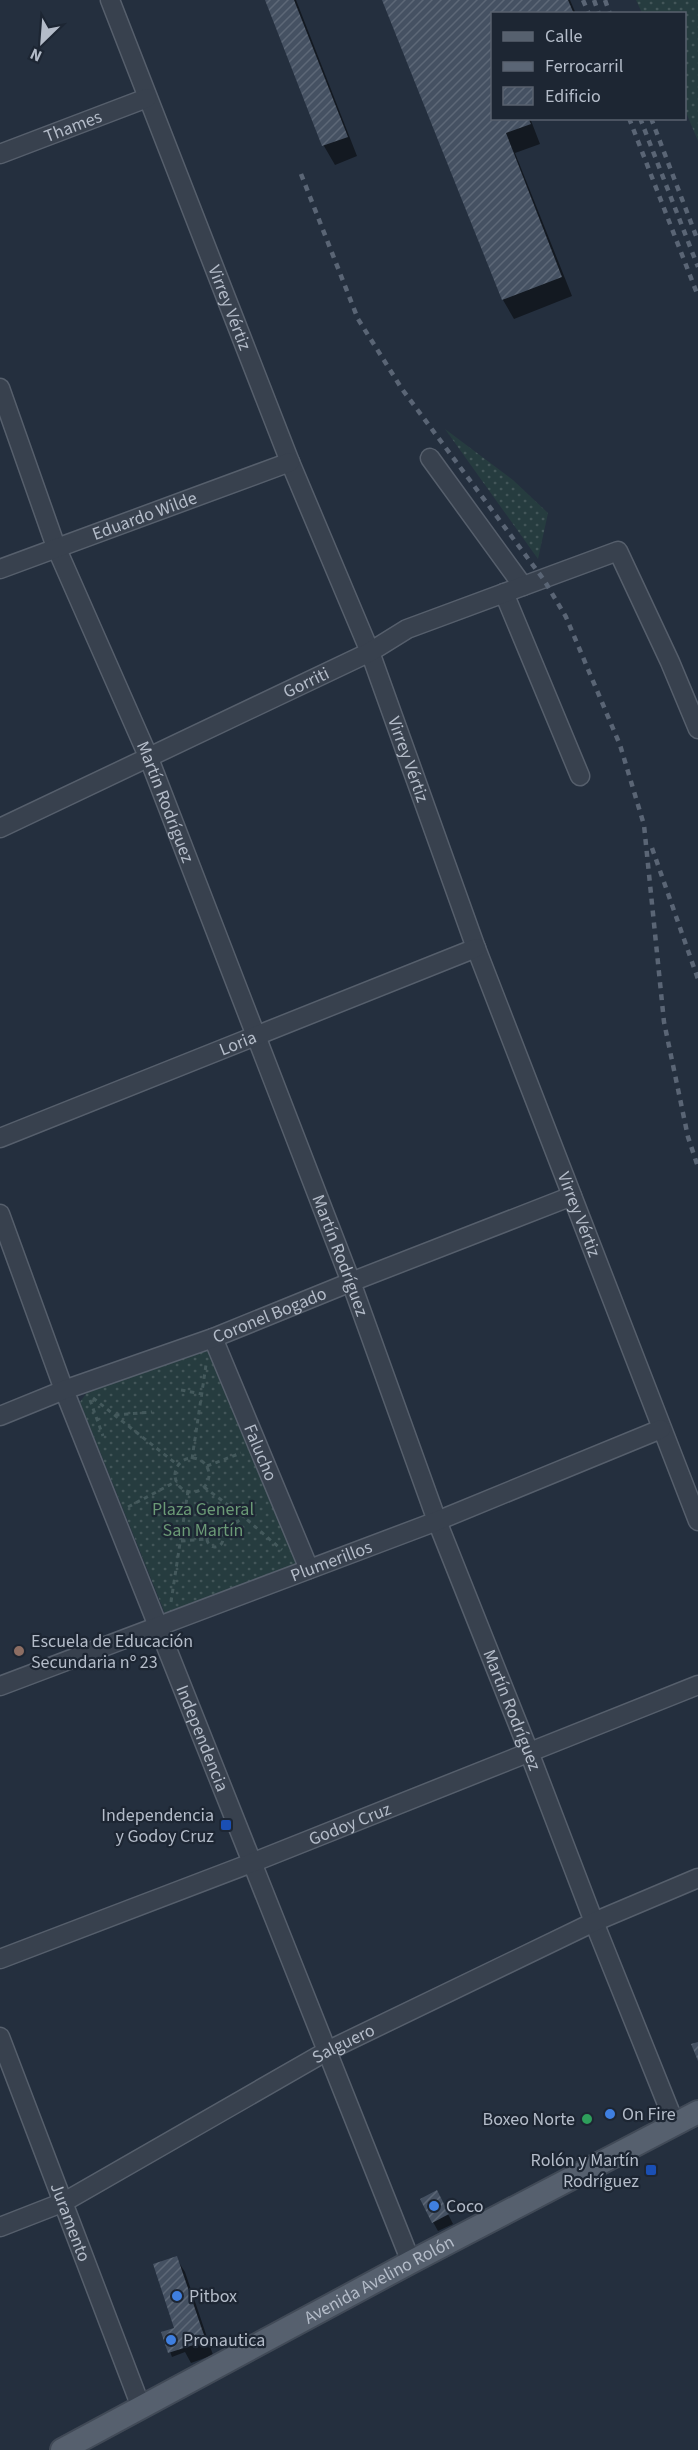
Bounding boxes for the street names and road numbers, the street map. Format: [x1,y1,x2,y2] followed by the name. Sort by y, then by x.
[40,104,105,149] street label: Thames
[202,261,258,354] street label: Virrey Vértiz
[89,485,200,546] street label: Eduardo Wilde
[279,661,333,704] street label: Gorriti
[382,713,435,806] street label: Virrey Vértiz
[130,737,201,867] street label: Martín Rodríguez
[215,1024,260,1062] street label: Loria
[551,1168,607,1261] street label: Virrey Vértiz
[306,1191,375,1320] street label: Martín Rodríguez
[209,1281,330,1349] street label: Coronel Bogado
[238,1420,284,1485] street label: Falucho
[287,1534,376,1588] street label: Plumerillos
[477,1646,548,1774] street label: Martín Rodríguez
[170,1681,235,1795] street label: Independencia
[305,1796,395,1851] street label: Godoy Cruz
[307,2017,379,2070] street label: Salguero
[44,2179,97,2265] street label: Juramento
[299,2229,459,2330] street label: Avenida Avelino Rolón

